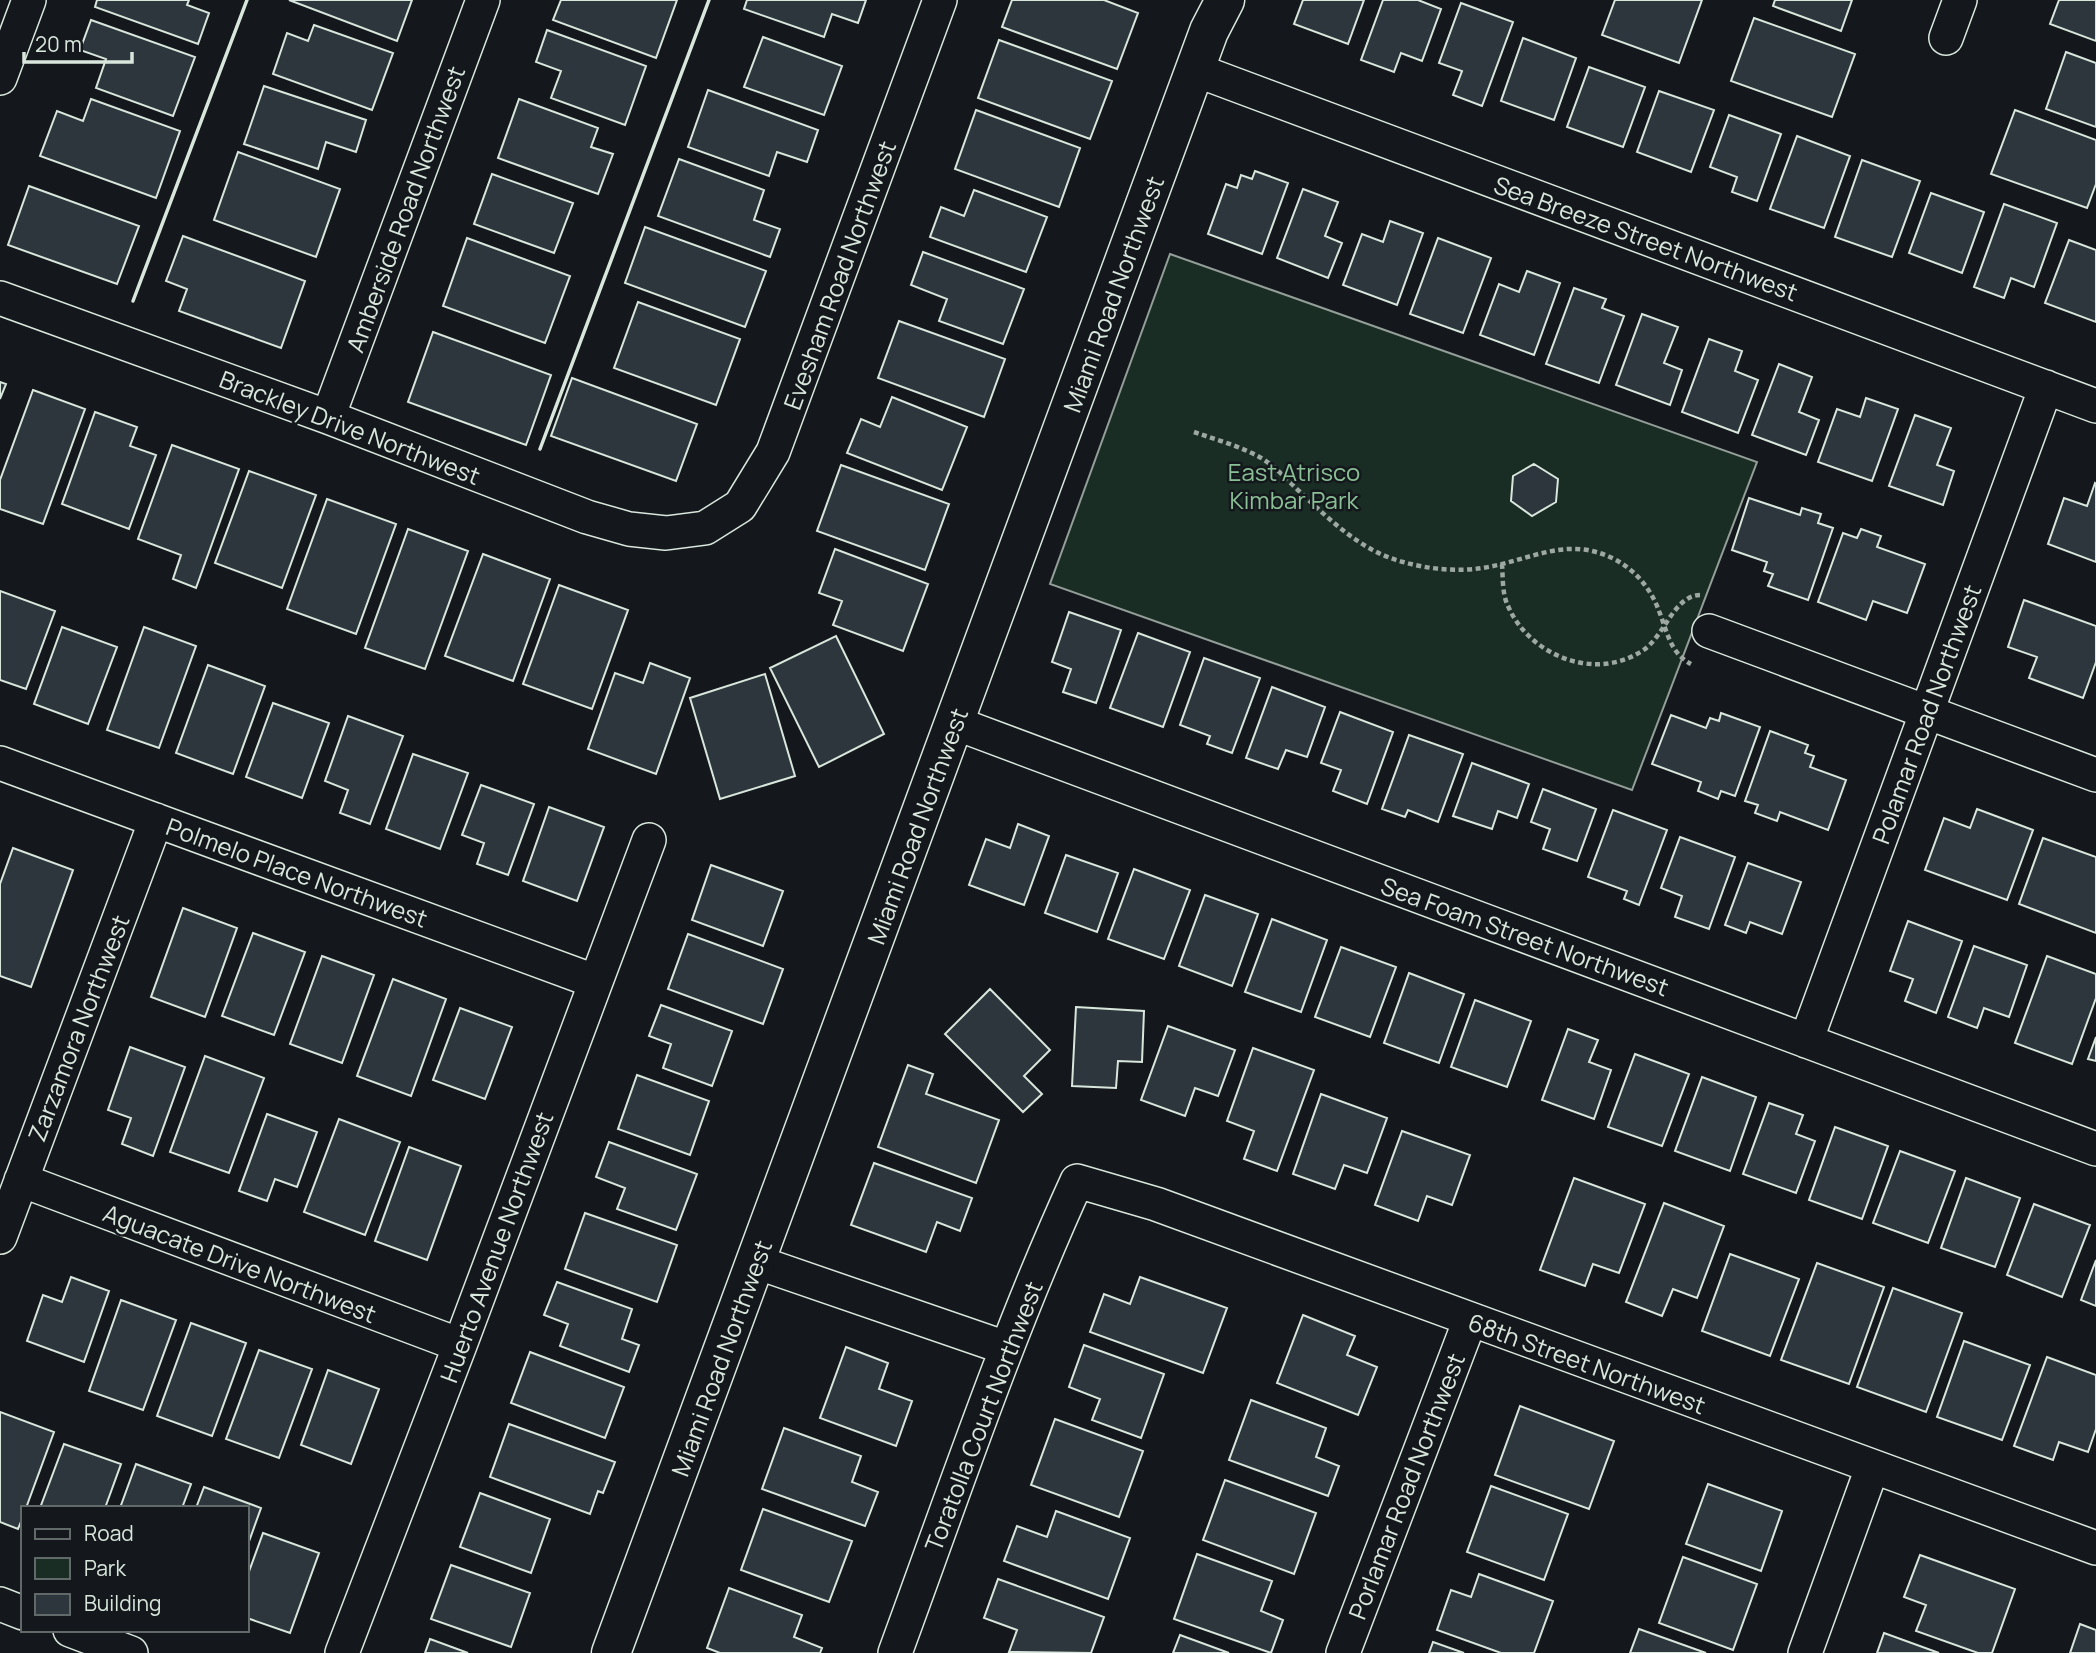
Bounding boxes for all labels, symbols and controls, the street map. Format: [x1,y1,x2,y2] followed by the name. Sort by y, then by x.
[24,21,133,65] scale bar
[35,30,82,58] text: 20 m
[338,61,472,357] street label: Amberside Road Northwest
[775,136,903,414] street label: Evesham Road Northwest
[1489,168,1803,308] street label: Sea Breeze Street Northwest
[1055,171,1171,417] street label: Miami Road Northwest
[215,362,485,492] street label: Brackley Drive Northwest
[1228,455,1360,516] park label: East Atrisco Kimbar Park
[1864,580,1988,848] street label: Polamar Road Northwest
[859,703,975,949] street label: Miami Road Northwest
[162,809,432,935] street label: Polmelo Place Northwest
[1377,869,1673,1003] street label: Sea Foam Street Northwest
[20,910,136,1146] street label: Zarzamora Northwest
[432,1107,560,1387] street label: Huerto Avenue Northwest
[99,1196,381,1330] street label: Aguacate Drive Northwest
[663,1235,779,1481] street label: Miami Road Northwest
[916,1276,1050,1556] street label: Toratolla Court Northwest
[1464,1305,1710,1421] street label: 68th Street Northwest
[1340,1348,1472,1624] street label: Porlamar Road Northwest
[21,1506,248,1632] legend
[84,1519,134,1547] text: Road
[84,1554,126,1582] text: Park
[84,1589,161,1617] text: Building

